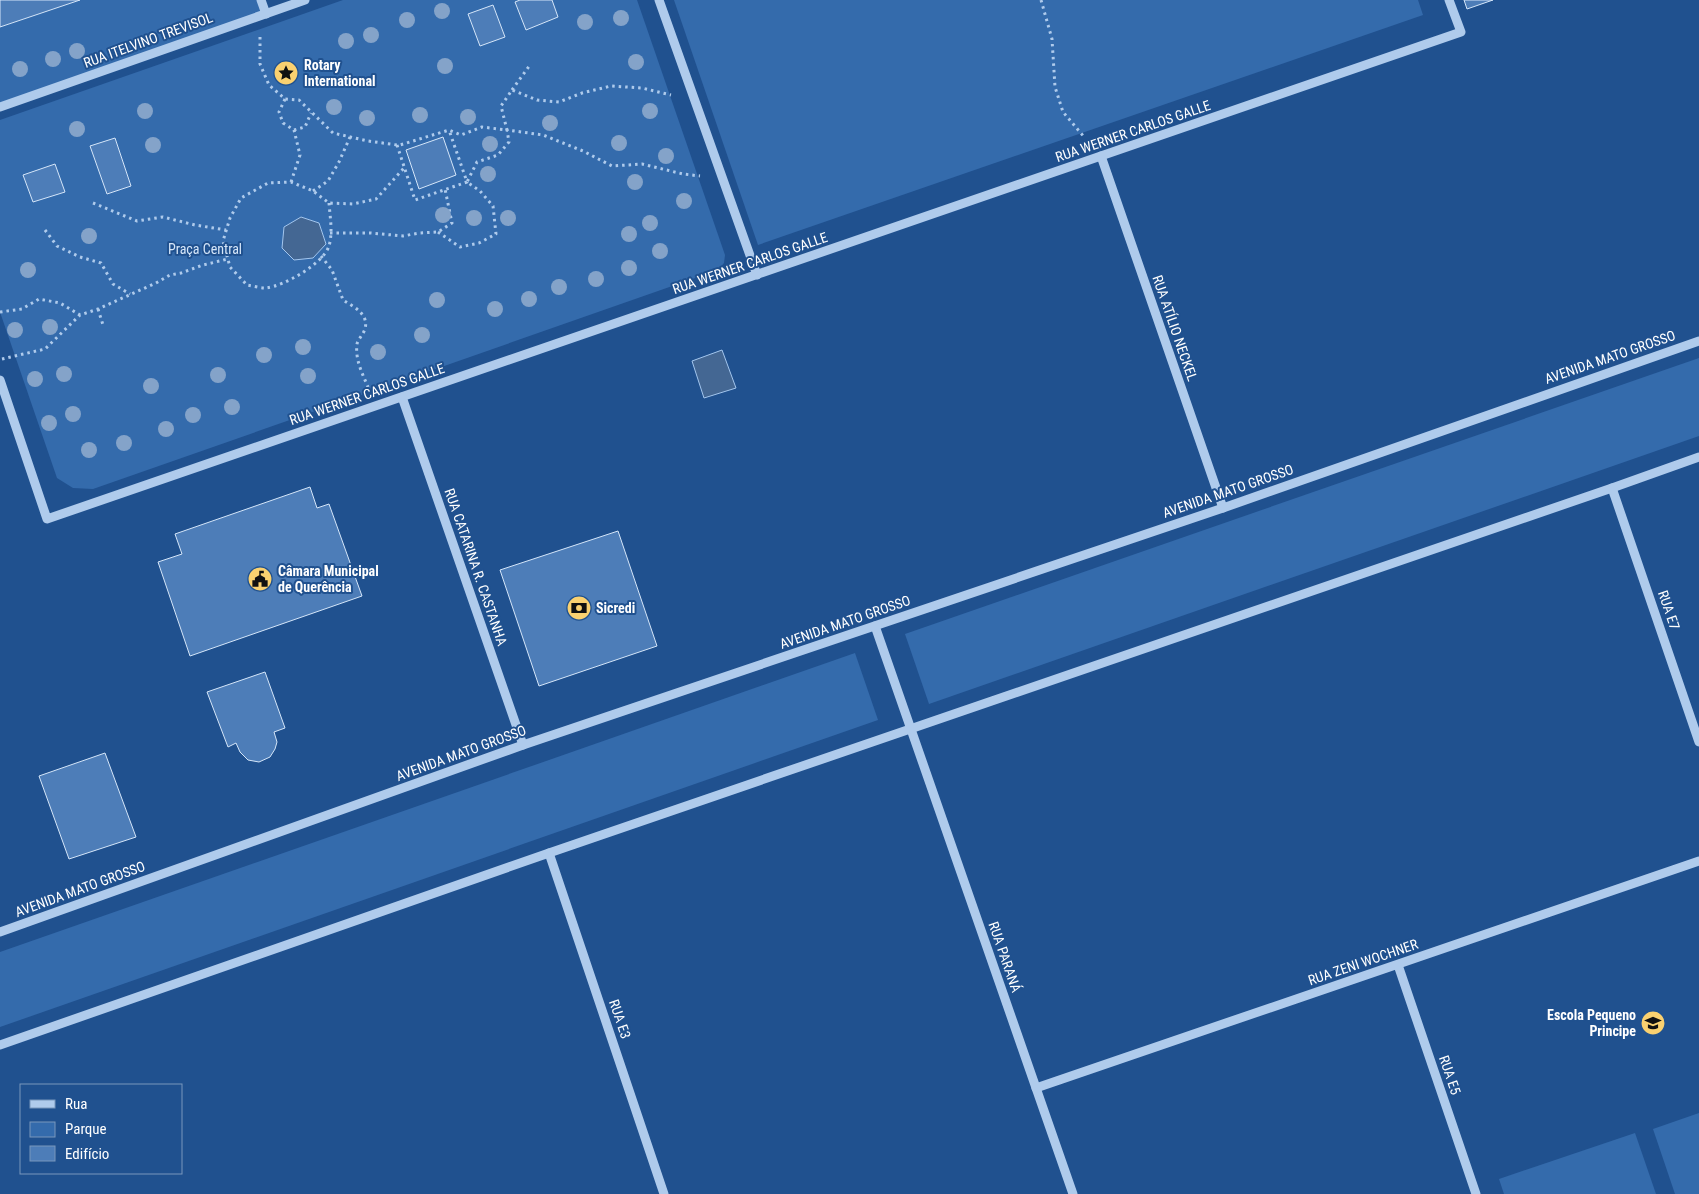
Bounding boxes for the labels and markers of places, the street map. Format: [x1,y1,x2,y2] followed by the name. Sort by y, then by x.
[304,57,376,89] place label: Rotary International
[273,60,299,86] place icon: Rotary International
[278,563,379,595] place label: Câmara Municipal de Querência
[247,566,273,592] public building icon: Câmara Municipal de Querência
[566,595,592,621] bank icon: Sicredi
[596,600,635,616] place label: Sicredi
[1547,1007,1636,1039] place label: Escola Pequeno Principe
[1640,1010,1666,1036] school or university icon: Escola Pequeno Principe

